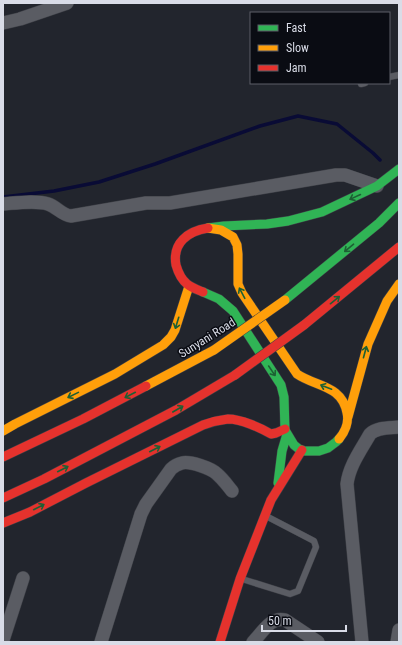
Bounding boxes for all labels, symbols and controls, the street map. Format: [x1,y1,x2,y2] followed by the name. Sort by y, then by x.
[250,12,390,84] legend
[286,21,307,35] text: Fast
[286,41,309,55] text: Slow
[286,61,307,75] text: Jam
[349,194,361,201] one-way arrow
[344,243,354,252] one-way arrow
[238,287,246,299] one-way arrow
[329,296,340,305] one-way arrow
[176,315,238,361] street label: Sunyani Road
[173,316,180,329] one-way arrow
[362,346,369,359] one-way arrow
[268,365,276,376] one-way arrow
[321,383,333,391] one-way arrow
[67,392,79,399] one-way arrow
[124,392,136,399] one-way arrow
[172,404,184,412] one-way arrow
[148,445,160,452] one-way arrow
[57,464,69,472] one-way arrow
[32,503,44,511] one-way arrow
[262,607,346,633] scale bar
[268,614,292,628] text: 50 m

